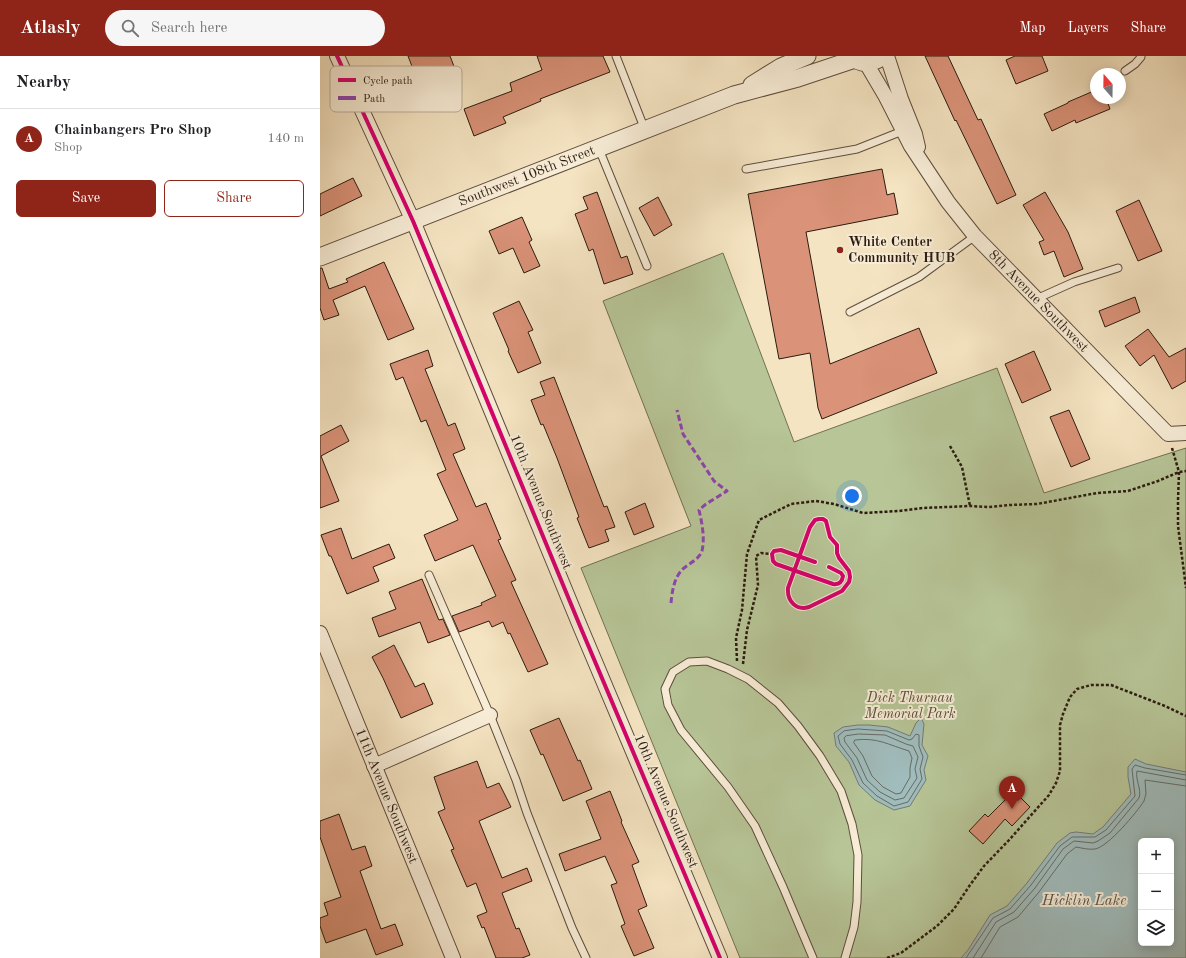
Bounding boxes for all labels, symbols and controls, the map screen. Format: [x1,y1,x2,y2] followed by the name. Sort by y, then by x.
[105,10,385,46] search box
[119,17,141,39] icon: search
[20,19,81,38] text: Atlasly
[151,21,228,36] text: Search here
[1020,21,1046,35] text: Map
[1068,21,1109,35] text: Layers
[1131,21,1166,35] text: Share
[330,66,462,112] legend
[1090,68,1126,104] north arrow
[16,74,71,91] text: Nearby
[363,76,413,87] text: Cycle path
[363,94,385,105] text: Path
[54,123,211,138] text: Chainbangers Pro Shop
[24,132,34,145] text: A
[267,132,304,145] text: 140 m
[54,141,82,154] text: Shop
[457,143,597,209] street label: Southwest 108th Street
[16,180,156,217] button: Save
[164,180,304,217] button: Share
[848,235,955,265] place label: White Center Community HUB
[835,245,845,255] marker: White Center Community HUB
[986,247,1091,355] street label: 8th Avenue Southwest
[507,432,575,572] street label: 10th Avenue Southwest
[842,486,862,506] your location
[863,691,956,721] park label: Dick Thurnau Memorial Park
[353,726,421,865] street label: 11th Avenue Southwest
[631,732,701,870] street label: 10th Avenue Southwest
[999,776,1025,809] pin: A
[1138,838,1174,946] map controls
[1138,838,1174,874] button: +
[1138,874,1174,910] button: −
[1041,894,1126,909] water label: Hicklin Lake
[1138,910,1174,946] button: layers

